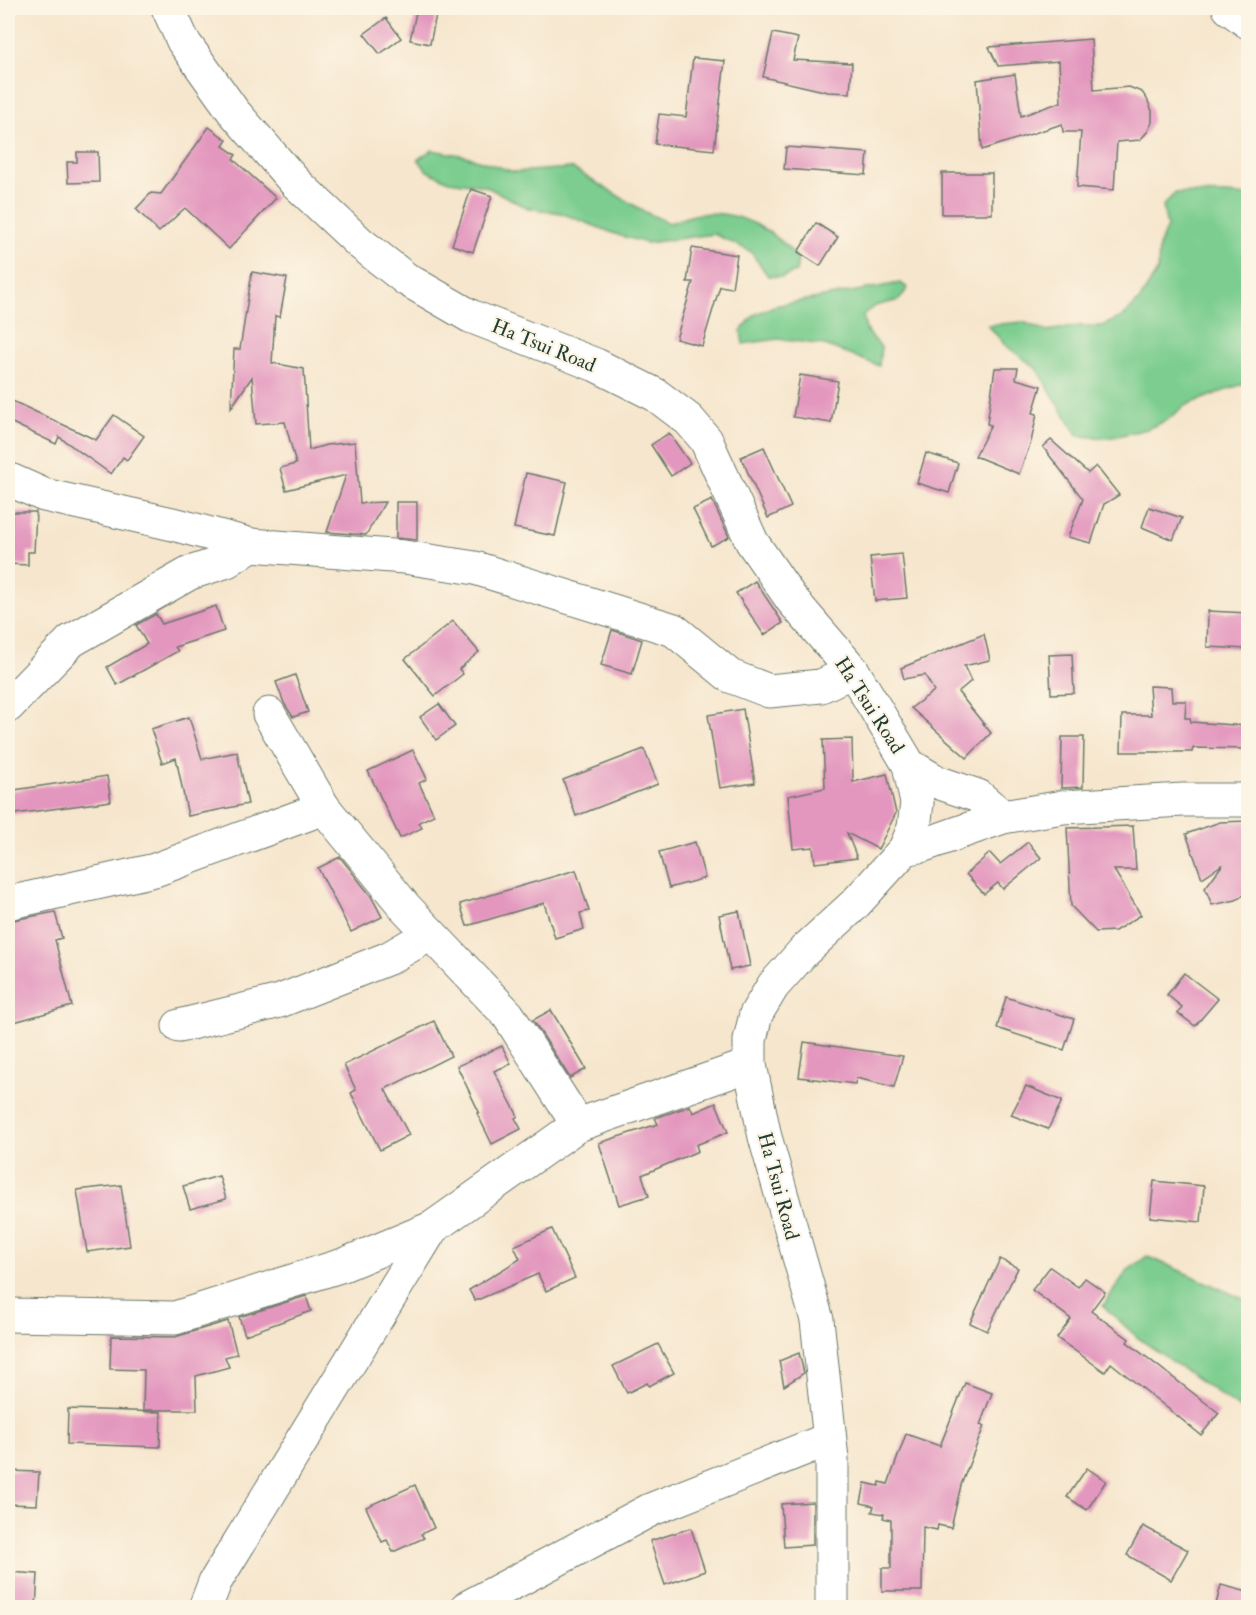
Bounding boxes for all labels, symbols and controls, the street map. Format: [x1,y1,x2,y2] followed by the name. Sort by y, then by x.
[488,313,600,378] street label: Ha Tsui Road
[829,652,910,758] street label: Ha Tsui Road
[752,1130,805,1243] street label: Ha Tsui Road

